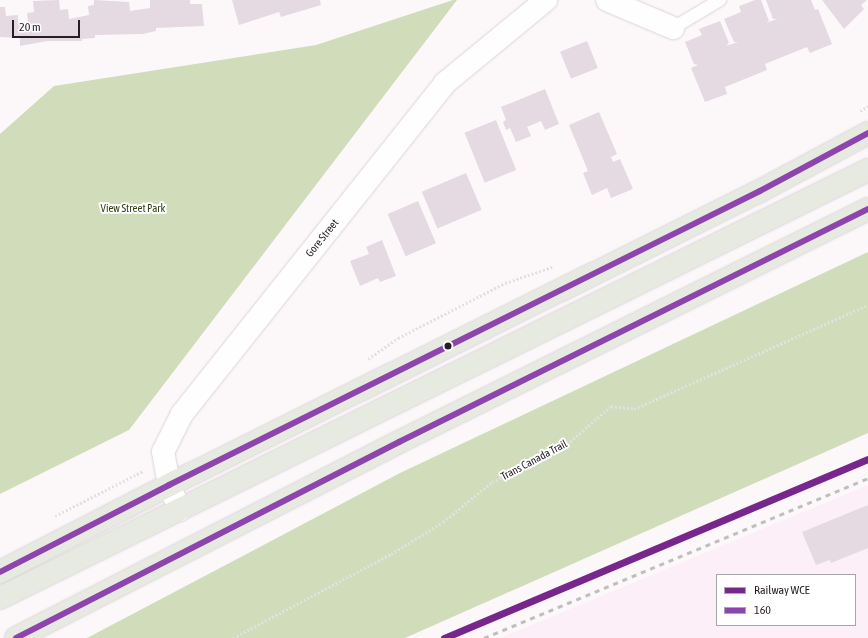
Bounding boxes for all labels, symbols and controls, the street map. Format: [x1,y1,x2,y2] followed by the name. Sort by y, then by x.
[14,12,82,38] scale bar
[19,20,41,34] text: 20 m
[101,201,165,215] park label: View Street Park
[303,216,341,260] street label: Gore Street
[443,341,453,351] unlabelled marker
[499,437,569,483] street label: Trans Canada Trail
[716,574,856,626] legend
[754,583,810,597] text: Railway WCE
[754,603,771,617] text: 160

